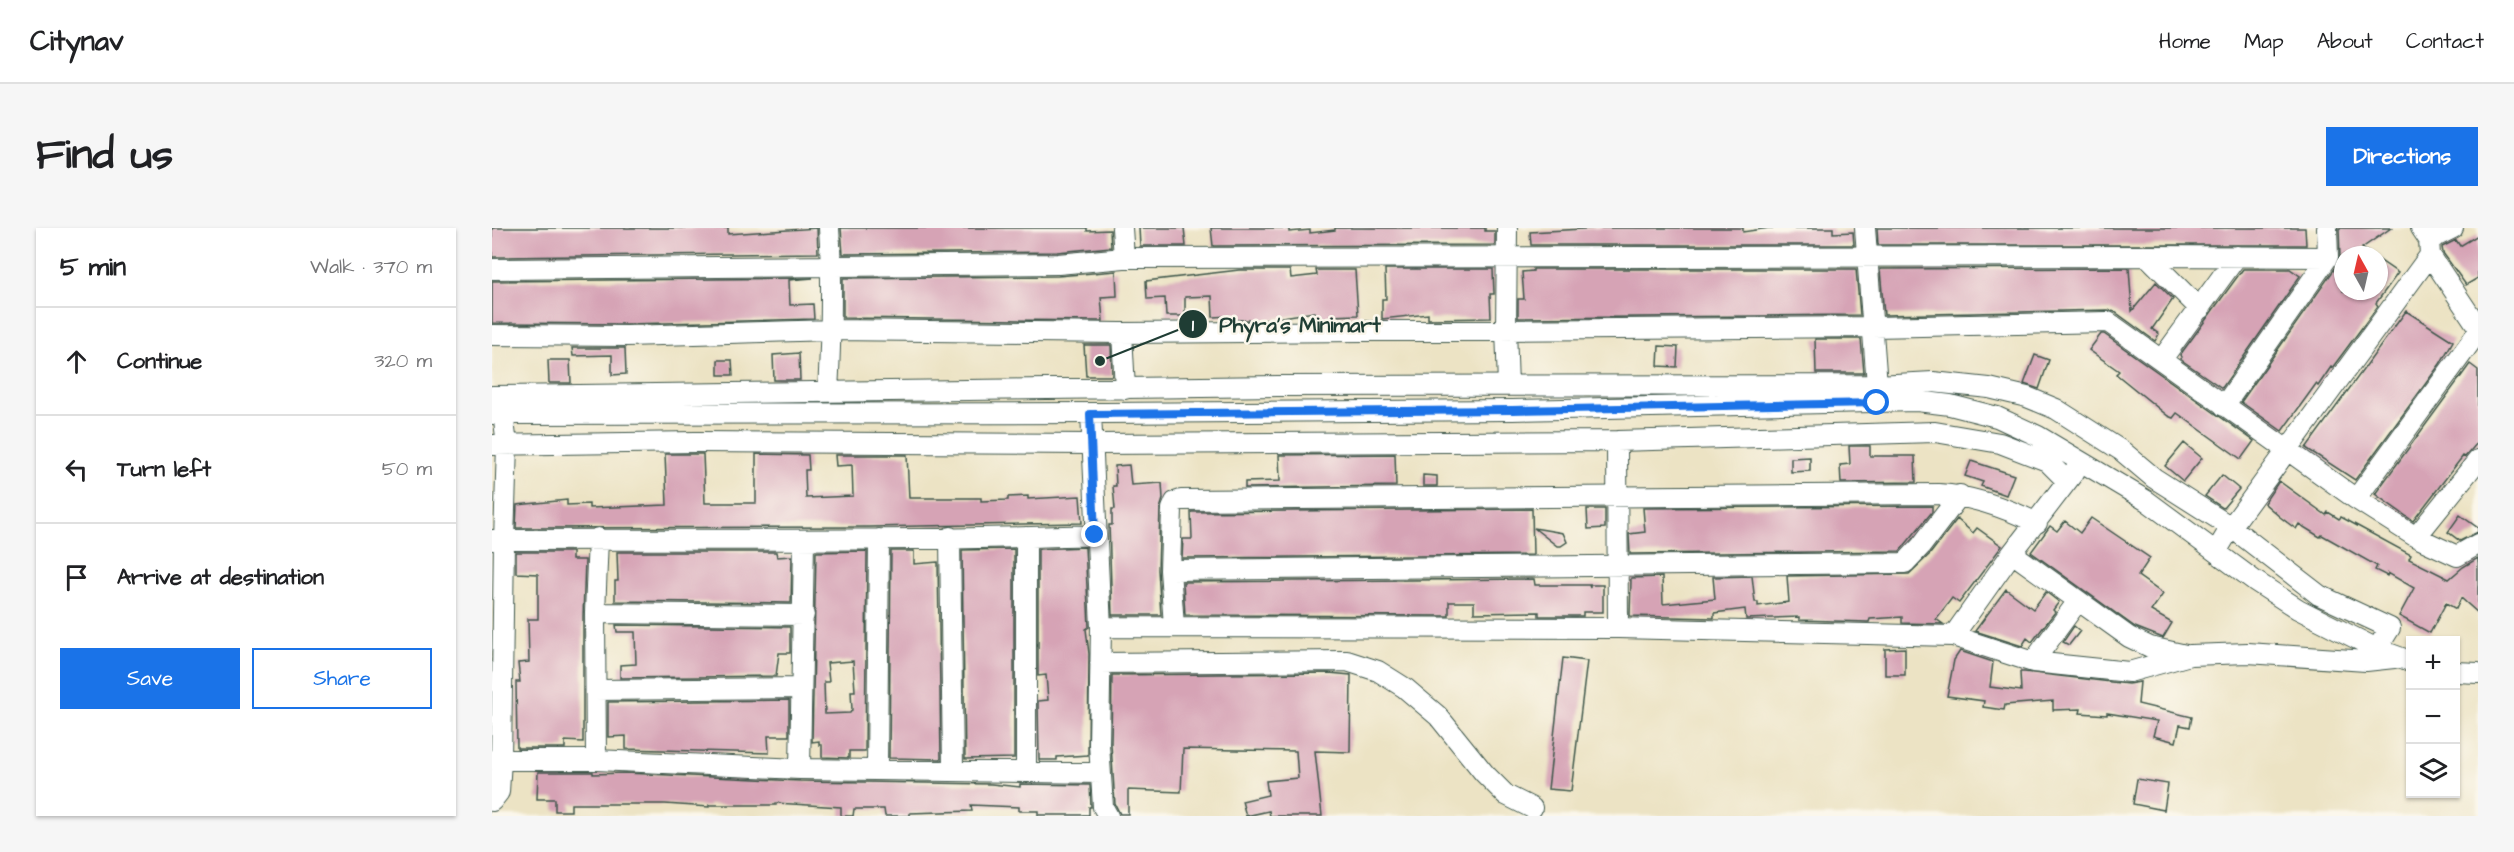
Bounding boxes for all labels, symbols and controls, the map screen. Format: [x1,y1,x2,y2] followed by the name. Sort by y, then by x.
[30,22,124,61] text: Citynav
[2159,27,2211,56] text: Home
[2244,27,2284,56] text: Map
[2317,27,2373,56] text: About
[2406,27,2484,56] text: Contact
[36,127,173,185] text: Find us
[2326,127,2478,186] button: Directions
[2334,246,2388,300] north arrow
[60,249,126,285] text: 5 min
[310,253,432,281] text: Walk · 370 m
[1178,305,1393,344] callout: Phyra's Minimart
[1219,311,1381,343] text: Phyra's Minimart
[1192,313,1195,338] text: 1
[60,345,93,378] icon: ahead
[117,346,202,377] text: Continue
[374,347,432,375] text: 320 m
[1863,389,1889,415] route start
[60,453,93,486] icon: left
[117,454,211,485] text: Turn left
[382,455,432,483] text: 50 m
[1081,521,1107,547] route end
[60,561,93,594] icon: arrive
[117,562,324,593] text: Arrive at destination
[2406,636,2460,798] map controls
[2406,636,2460,690] button: +
[60,648,240,709] button: Save
[252,648,432,709] button: Share
[2406,690,2460,744] button: −
[2406,744,2460,798] button: layers

